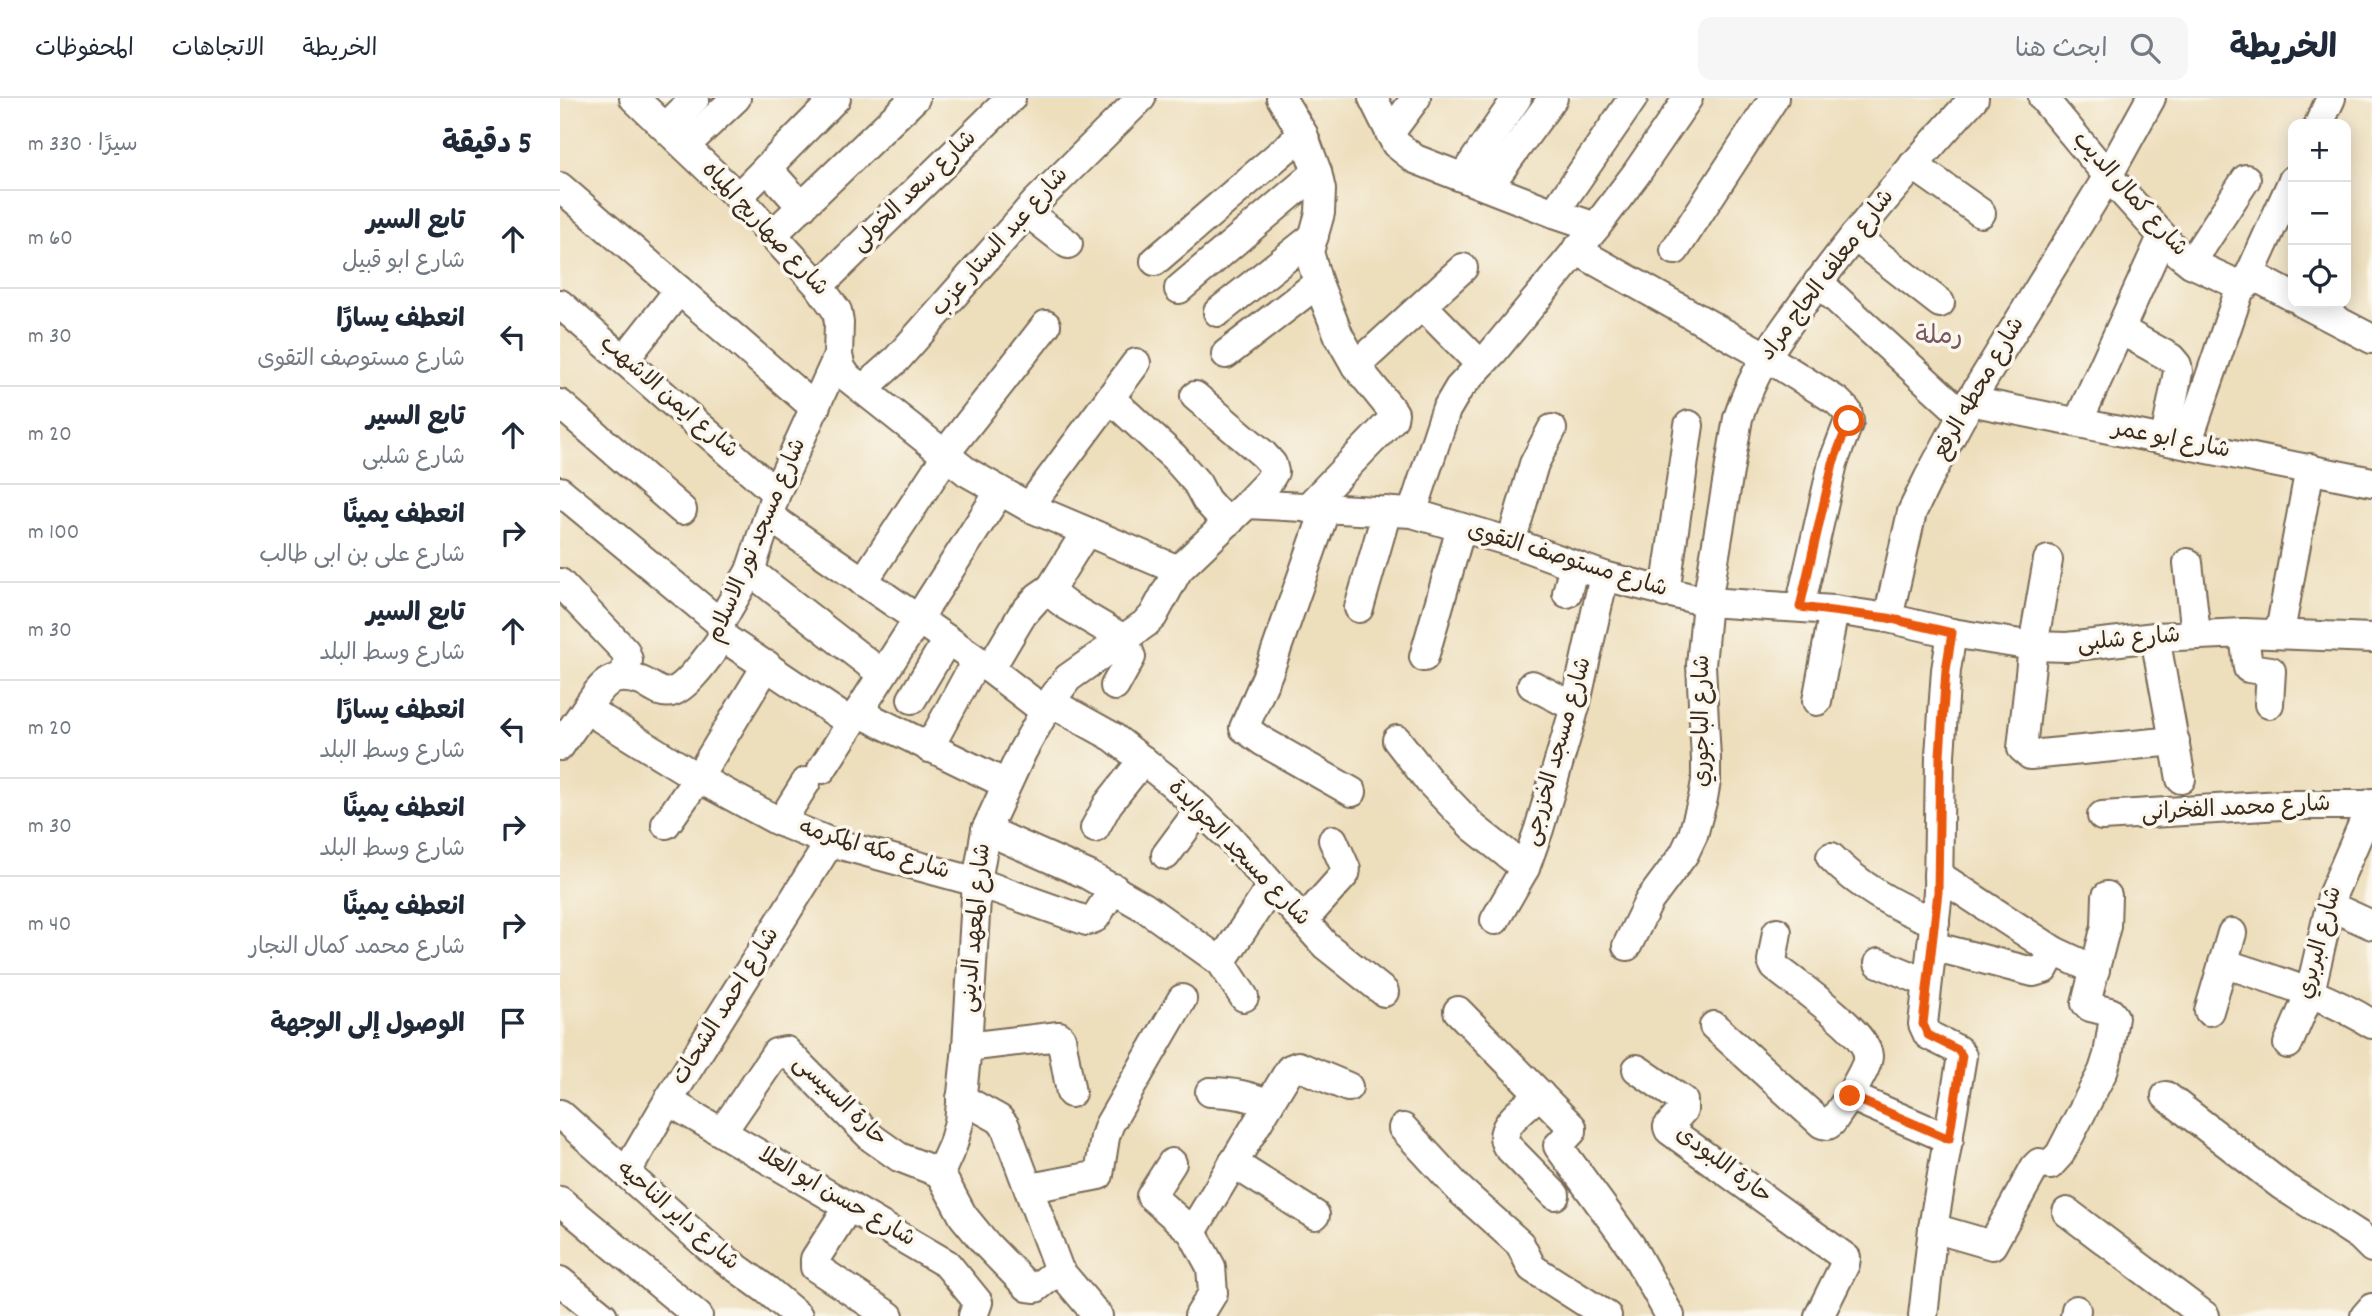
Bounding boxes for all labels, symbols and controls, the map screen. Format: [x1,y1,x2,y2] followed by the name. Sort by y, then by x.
[1698,17,2188,80] search box
[2230,27,2337,74] text: الخريطة
[2126,29,2164,67] icon: search
[2015,32,2108,69] text: ابحث هنا
[35,33,134,67] text: المحفوظات
[172,33,265,67] text: الاتجاهات
[303,33,377,67] text: الخريطة
[2288,119,2351,308] map controls
[2288,119,2351,182] button: +
[845,123,985,261] street label: شارع سعد الخولى
[442,125,532,168] text: 5 دقيقة
[2064,125,2194,265] street label: شارع كمال الديب
[28,129,138,162] text: سيرًا · 330 m
[693,155,835,305] street label: شارع صهاريج المياه
[925,161,1077,325] street label: شارع عبد الستار عزب
[2288,182,2351,245] button: −
[1752,183,1904,369] street label: شارع معلف الحاج مراد
[366,204,465,241] text: تابع السير
[494,220,532,258] icon: ahead
[28,223,73,256] text: 60 m
[2288,245,2351,308] button: locate
[342,246,465,279] text: شارع ابو قبيل
[336,302,465,339] text: انعطف يسارًا
[1926,312,2034,466] street label: شارع محطه الرفع
[494,318,532,356] icon: left
[1915,319,1963,356] district label: رملة
[28,321,72,354] text: 30 m
[591,328,745,468] street label: شارع ايمن الاشهب
[257,344,465,377] text: شارع مستوصف التقوى
[366,400,465,437] text: تابع السير
[1833,405,1864,436] route start
[2107,413,2233,469] street label: شارع ابو عمر
[494,416,532,454] icon: ahead
[28,419,72,452] text: 20 m
[700,434,816,648] street label: شارع مسجد نور الاسلام
[362,442,465,475] text: شارع شلبى
[343,498,465,535] text: انعطف يمينًا
[494,514,532,552] icon: right
[1463,515,1671,607] street label: شارع مستوصف التقوى
[28,517,79,550] text: 100 m
[259,540,465,573] text: شارع على بن ابى طالب
[366,596,465,633] text: تابع السير
[494,612,532,650] icon: ahead
[28,615,72,648] text: 30 m
[2076,620,2182,662] street label: شارع شلبى
[319,638,465,671] text: شارع وسط البلد
[1516,654,1602,850] street label: شارع مسجد الخزرجى
[1687,655,1720,787] street label: شارع الباجوري
[336,694,465,731] text: انعطف يسارًا
[494,710,532,748] icon: left
[28,713,72,746] text: 20 m
[319,736,465,769] text: شارع وسط البلد
[1159,773,1317,935] street label: شارع مسجد الجوايدة
[2141,789,2331,831] street label: شارع محمد الفخرانى
[343,792,465,829] text: انعطف يمينًا
[494,808,532,846] icon: right
[28,811,72,844] text: 30 m
[795,812,953,890] street label: شارع مكه المكرمه
[319,834,465,867] text: شارع وسط البلد
[953,842,1001,1014] street label: شارع المعهد الدينى
[2290,883,2352,1003] street label: شارع البربري
[343,890,465,927] text: انعطف يمينًا
[494,906,532,944] icon: right
[28,909,71,942] text: 40 m
[665,922,789,1092] street label: شارع احمد الشحات
[249,932,465,965] text: شارع محمد كمال النجار
[494,1004,532,1042] icon: arrive
[270,1007,465,1044] text: الوصول إلى الوجهة
[784,1048,894,1156] street label: حارة السيسى
[1834,1080,1865,1111] route end
[1668,1119,1778,1213] street label: حارة اللبودى
[751,1140,921,1256] street label: شارع حسن ابو العلا
[608,1154,746,1280] street label: شارع داير الناحيه

